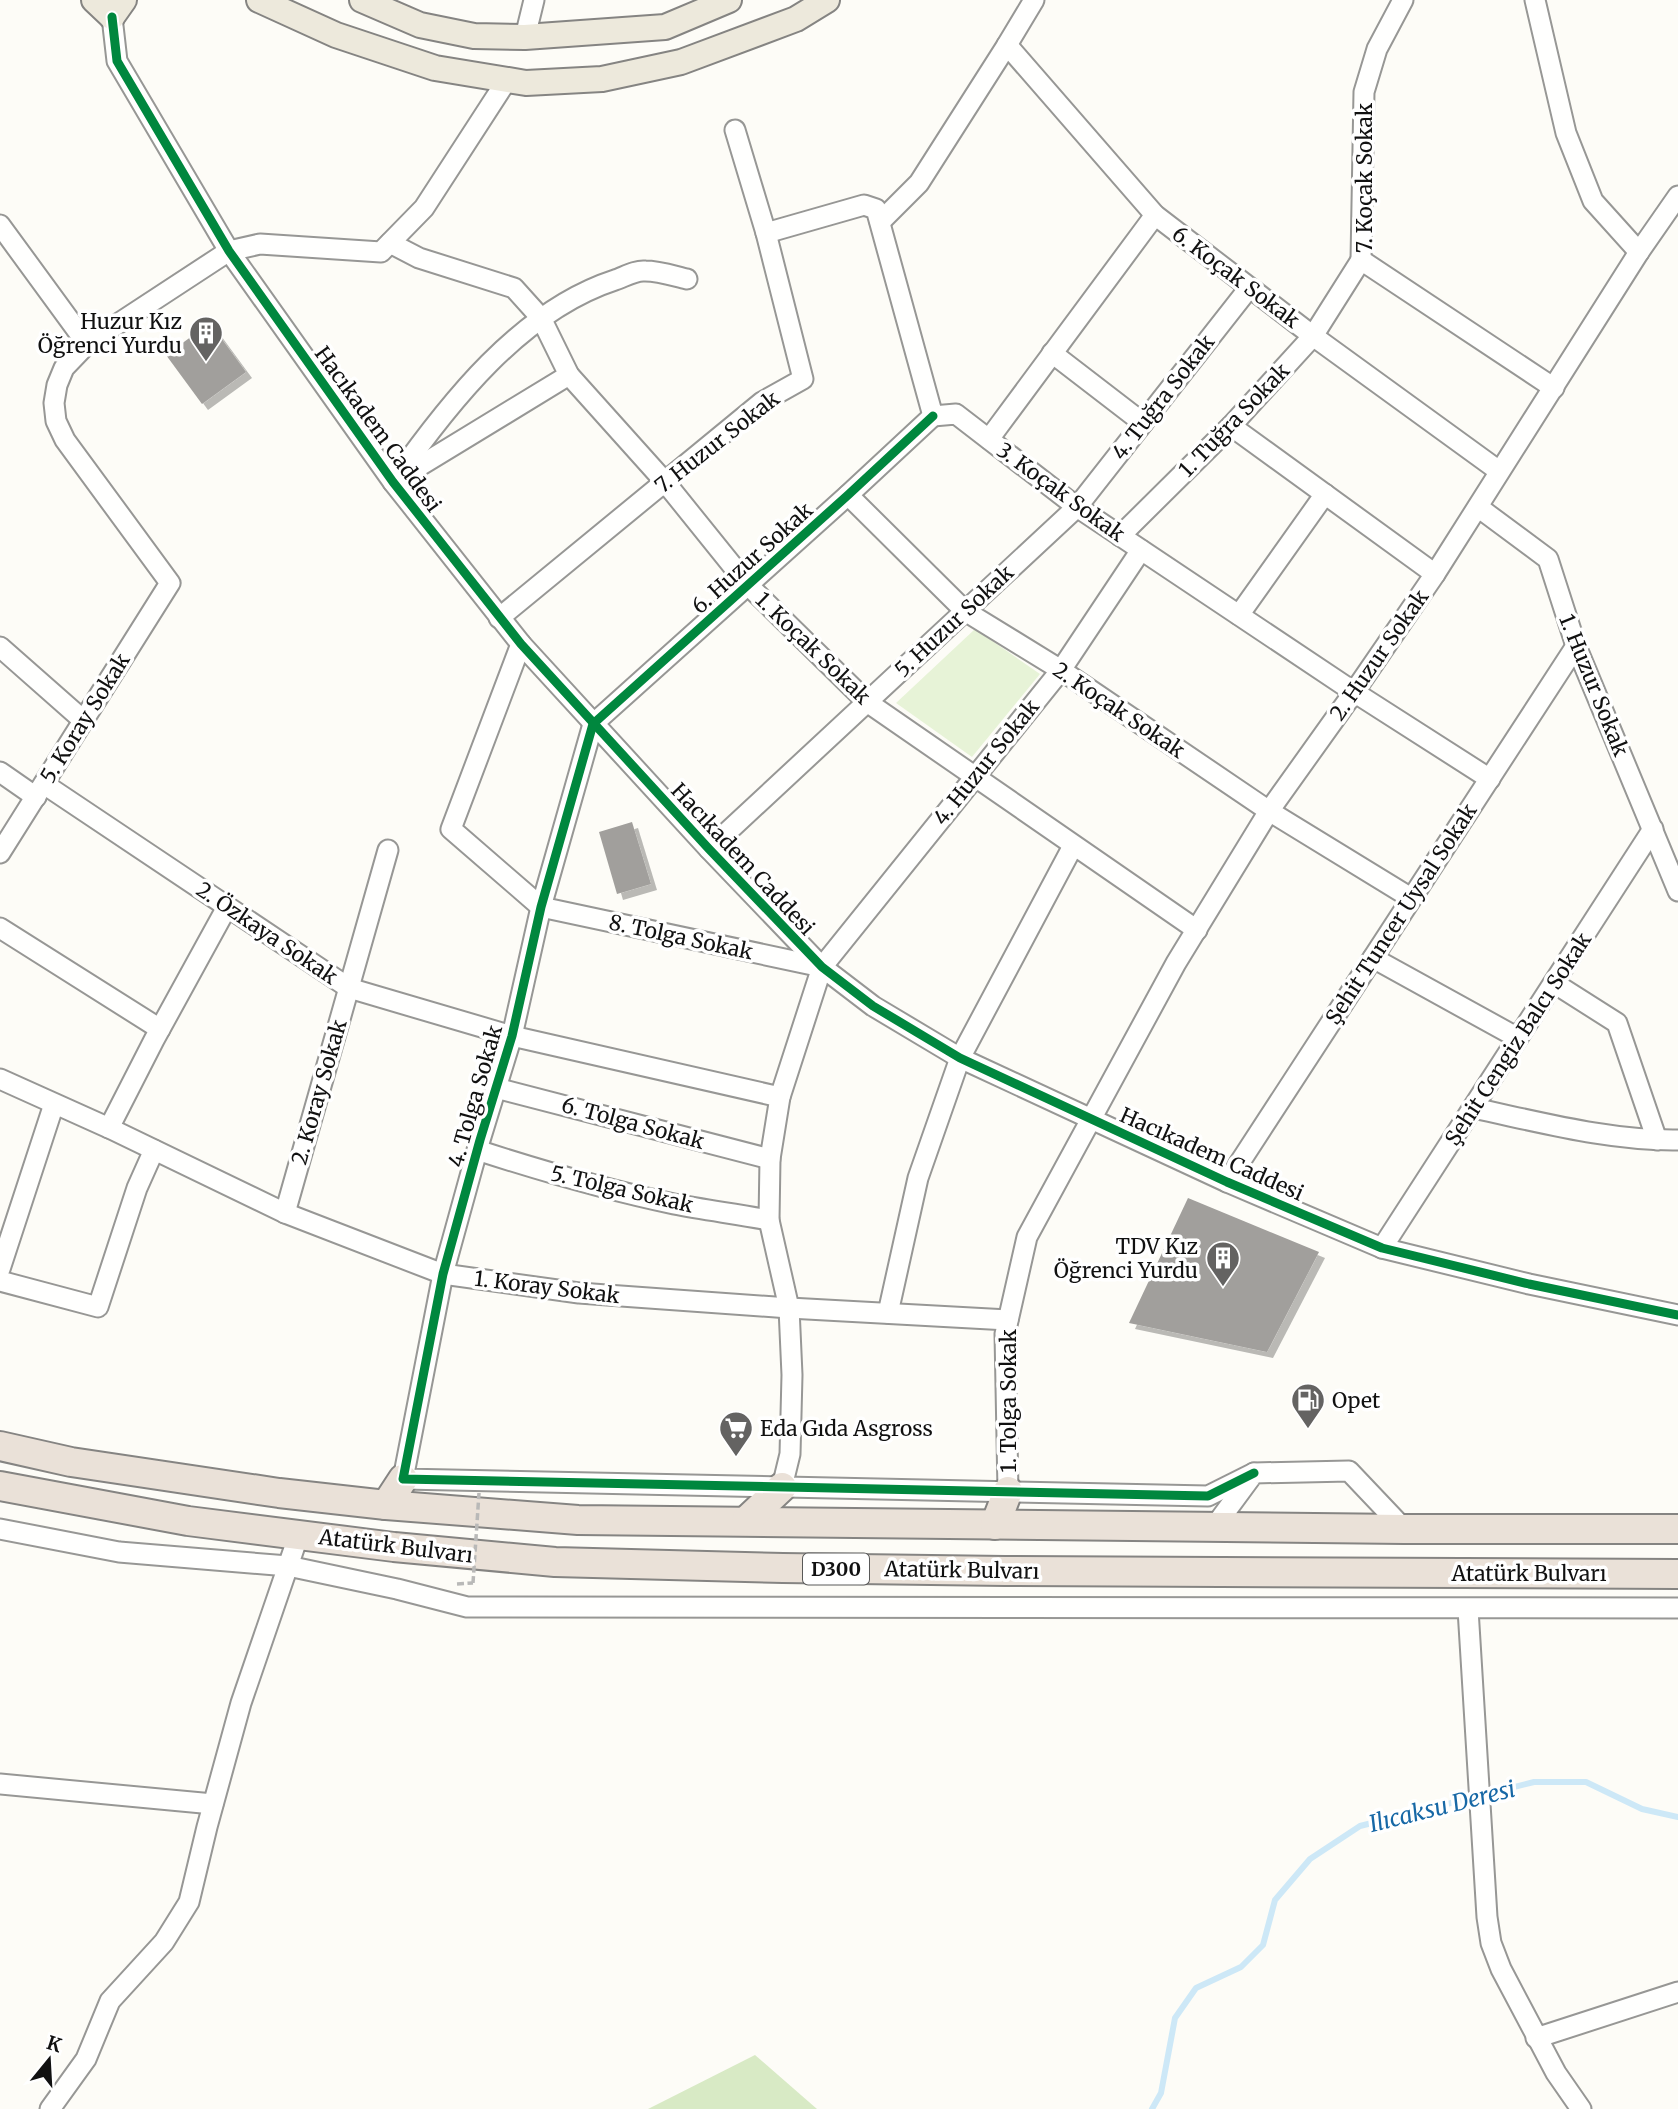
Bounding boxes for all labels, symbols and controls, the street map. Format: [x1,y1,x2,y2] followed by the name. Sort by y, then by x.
[1351,102,1378,253] street label: 7. Koçak Sokak
[1167,220,1306,334] street label: 6. Koçak Sokak
[38,308,182,359] place label: Huzur Kız Öğrenci Yurdu
[187,314,225,363] building icon: Huzur Kız Öğrenci Yurdu
[1106,329,1221,465] street label: 4. Tuğra Sokak
[309,341,447,517] street label: Hacıkadem Caddesi
[1173,357,1296,483] street label: 1. Tuğra Sokak
[649,384,785,499] street label: 7. Huzur Sokak
[992,436,1131,548] street label: 3. Koçak Sokak
[686,496,819,619] street label: 6. Huzur Sokak
[889,559,1020,683] street label: 5. Huzur Sokak
[1324,584,1435,726] street label: 2. Huzur Sokak
[750,586,877,710] street label: 1. Koçak Sokak
[1553,610,1635,761] street label: 1. Huzur Sokak
[34,647,136,788] street label: 5. Koray Sokak
[1048,656,1191,764] street label: 2. Koçak Sokak
[927,693,1045,830] street label: 4. Huzur Sokak
[665,777,821,941] street label: Hacıkadem Caddesi
[1319,798,1483,1030] street label: Şehit Tuncer Uysal Sokak
[191,876,343,991] street label: 2. Özkaya Sokak
[607,909,756,966] street label: 8. Tolga Sokak
[1439,927,1597,1151] street label: Şehit Cengiz Balcı Sokak
[285,1016,353,1168] street label: 2. Koray Sokak
[442,1021,508,1170] street label: 4. Tolga Sokak
[559,1091,708,1155] street label: 6. Tolga Sokak
[1116,1101,1308,1207] street label: Hacıkadem Caddesi
[548,1160,697,1219] street label: 5. Tolga Sokak
[1054,1233,1198,1284] place label: TDV Kız Öğrenci Yurdu
[1204,1239,1242,1288] building icon: TDV Kız Öğrenci Yurdu
[473,1265,622,1309] street label: 1. Koray Sokak
[995,1329,1022,1473] street label: 1. Tolga Sokak
[1289,1381,1327,1430] fuel station icon: Opet
[1332,1387,1380,1414] place label: Opet
[717,1409,755,1458] supermarket icon: Eda Gıda Asgross
[760,1415,933,1442] place label: Eda Gıda Asgross
[316,1523,475,1569] street label: Atatürk Bulvarı
[803,1554,869,1584] road number: D300
[883,1555,1040,1585] street label: Atatürk Bulvarı
[1450,1560,1607,1587] street label: Atatürk Bulvarı
[1366,1774,1518,1838] water label: Ilıcaksu Deresi
[14,2025,84,2095] north arrow
[44,2030,65,2058] text: K

